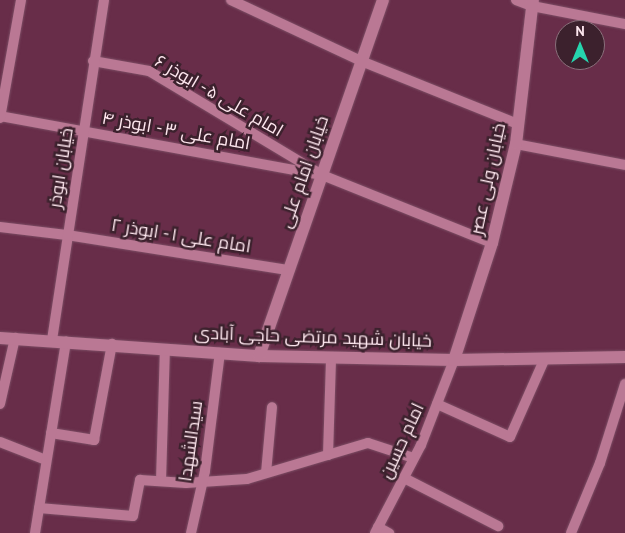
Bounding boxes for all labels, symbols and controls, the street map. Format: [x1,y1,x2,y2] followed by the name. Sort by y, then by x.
[555,20,605,70] north arrow
[575,22,585,40] text: N
[150,50,288,142] street label: امام علی ۵ - ابوذر ۶
[99,107,253,155] street label: امام علی ۳ - ابوذر ۴
[275,113,333,231] street label: خیابان امام علی
[466,121,510,237] street label: خیابان ولی عصر
[44,126,78,210] street label: خیابان ابوذر
[108,214,254,258] street label: امام علی ۱ - ابوذر ۲
[194,322,432,352] street label: خیابان شهید مرتضی حاجی آبادی
[175,399,207,483] street label: سیدالشهدا
[375,400,429,482] street label: امام حسین

